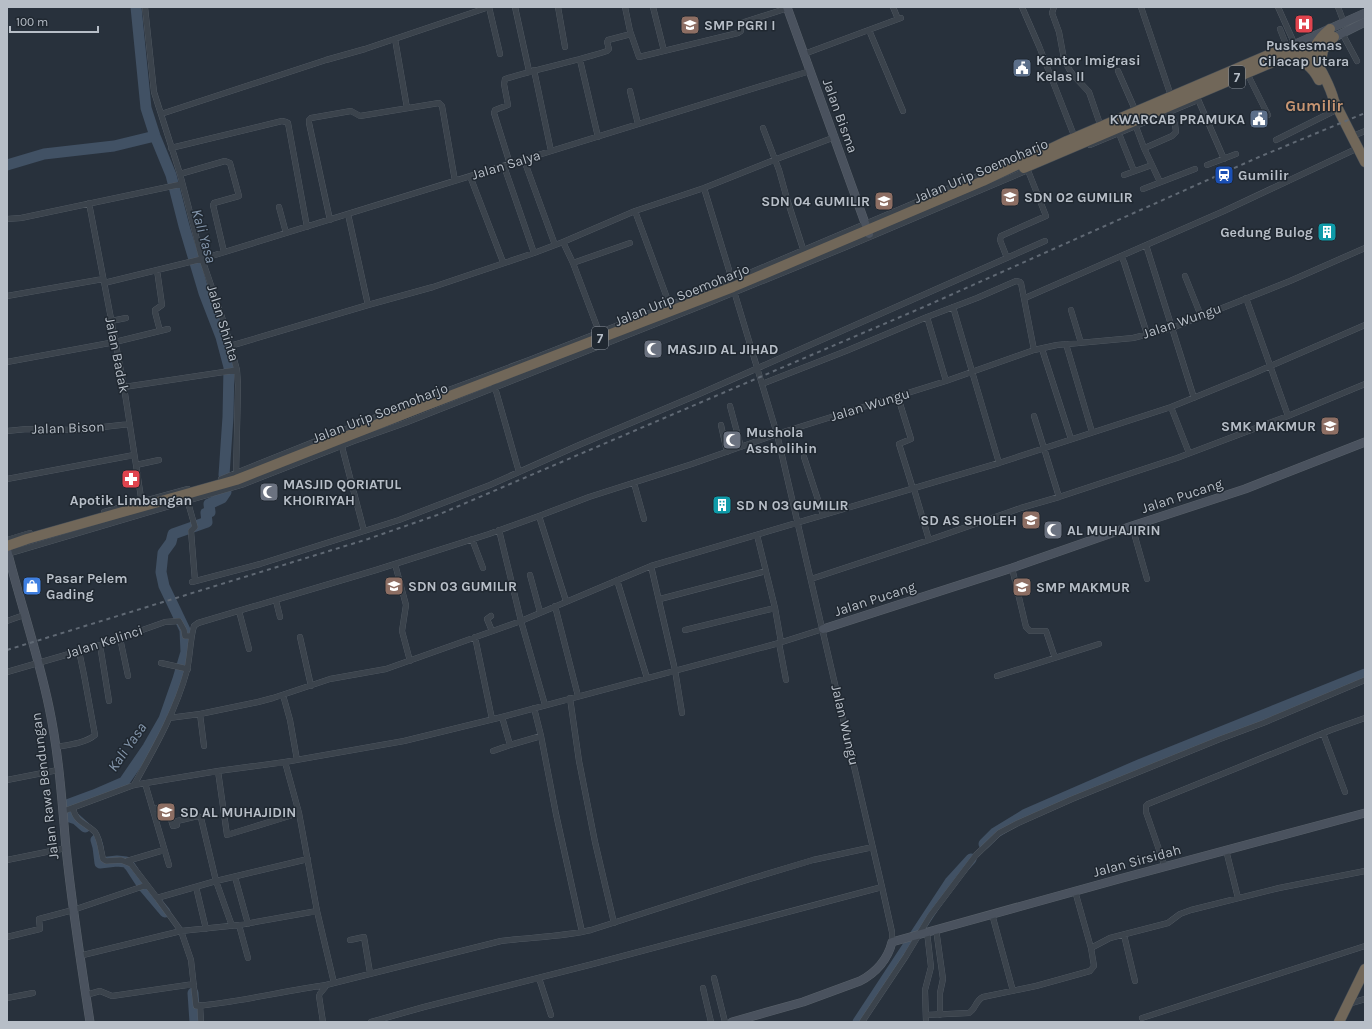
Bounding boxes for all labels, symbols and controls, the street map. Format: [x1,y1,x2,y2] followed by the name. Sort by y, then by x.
[10,8,98,34] scale bar
[1293,13,1315,35] hospital icon: Puskesmas Cilacap Utara
[679,14,701,36] school or university icon: SMP PGRI I
[16,15,48,29] text: 100 m
[704,17,776,34] place label: SMP PGRI I
[1259,37,1349,70] place label: Puskesmas Cilacap Utara
[1036,52,1141,85] place label: Kantor Imigrasi Kelas II
[1011,57,1033,79] public building icon: Kantor Imigrasi Kelas II
[1229,66,1245,88] road number: 7
[819,77,861,155] street label: Jalan Bisma
[1285,96,1344,115] district label: Gumilir
[1248,108,1270,130] public building icon: KWARCAB PRAMUKA
[1109,111,1245,128] place label: KWARCAB PRAMUKA
[911,135,1051,207] street label: Jalan Urip Soemoharjo
[470,146,542,184] street label: Jalan Salya
[1213,164,1235,186] station icon: Gumilir
[1238,167,1289,184] place label: Gumilir
[999,186,1021,208] school or university icon: SDN 02 GUMILIR
[1024,189,1133,206] place label: SDN 02 GUMILIR
[873,190,895,212] school or university icon: SDN 04 GUMILIR
[761,193,870,210] place label: SDN 04 GUMILIR
[188,207,220,265] water label: Kali Yasa
[1316,221,1338,243] building icon: Gedung Bulog
[1220,224,1313,241] place label: Gedung Bulog
[612,260,752,330] street label: Jalan Urip Soemoharjo
[203,283,243,363] street label: Jalan Shinta
[1140,300,1224,342] street label: Jalan Wungu
[101,316,133,395] street label: Jalan Badak
[592,327,608,349] road number: 7
[642,338,664,360] mosque icon: MASJID AL JIHAD
[667,341,778,358] place label: MASJID AL JIHAD
[310,379,450,447] street label: Jalan Urip Soemoharjo
[828,385,912,425] street label: Jalan Wungu
[1319,415,1341,437] school or university icon: SMK MAKMUR
[31,418,105,438] street label: Jalan Bison
[1221,418,1316,435] place label: SMK MAKMUR
[746,424,817,457] place label: Mushola Assholihin
[721,429,743,451] mosque icon: Mushola Assholihin
[120,468,142,490] pharmacy icon: Apotik Limbangan
[1139,475,1225,517] street label: Jalan Pucang
[283,476,401,509] place label: MASJID QORIATUL KHOIRIYAH
[258,481,280,503] mosque icon: MASJID QORIATUL KHOIRIYAH
[70,492,192,509] place label: Apotik Limbangan
[711,494,733,516] building icon: SD N 03 GUMILIR
[736,497,849,514] place label: SD N 03 GUMILIR
[1020,509,1042,531] school or university icon: SD AS SHOLEH
[920,512,1017,529] place label: SD AS SHOLEH
[1042,519,1064,541] mosque icon: AL MUHAJIRIN
[1067,522,1161,539] place label: AL MUHAJIRIN
[46,570,127,603] place label: Pasar Pelem Gading
[21,575,43,597] shop icon: Pasar Pelem Gading
[383,575,405,597] school or university icon: SDN 03 GUMILIR
[1011,576,1033,598] school or university icon: SMP MAKMUR
[408,578,517,595] place label: SDN 03 GUMILIR
[832,578,918,620] street label: Jalan Pucang
[1036,579,1130,596] place label: SMP MAKMUR
[63,621,145,663] street label: Jalan Kelinci
[827,683,863,767] street label: Jalan Wungu
[28,712,62,860] street label: Jalan Rawa Bendungan
[104,719,150,775] water label: Kali Yasa
[155,801,177,823] school or university icon: SD AL MUHAJIDIN
[180,804,296,821] place label: SD AL MUHAJIDIN
[1091,841,1183,881] street label: Jalan Sirsidah

